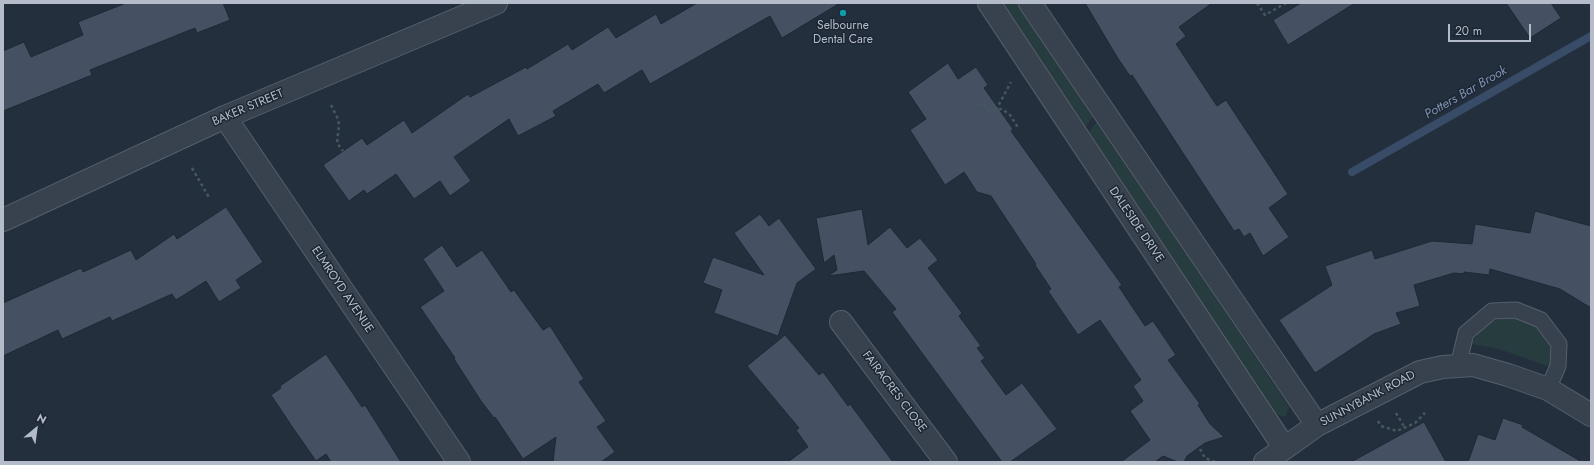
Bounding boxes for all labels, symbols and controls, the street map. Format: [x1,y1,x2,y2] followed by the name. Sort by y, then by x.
[838,8,848,18] marker: Selbourne Dental Care
[1450,16,1533,42] scale bar
[813,19,873,47] place label: Selbourne Dental Care
[1455,22,1482,40] text: 20 m
[1422,63,1510,123] water label: Potters Bar Brook
[210,87,286,129] street label: BAKER STREET
[1105,185,1167,265] street label: DALESIDE DRIVE
[308,244,376,336] street label: ELMROYD AVENUE
[859,349,929,435] street label: FAIRACRES CLOSE
[1318,368,1418,430] street label: SUNNYBANK ROAD
[16,409,56,449] north arrow
[34,409,50,428] text: N

